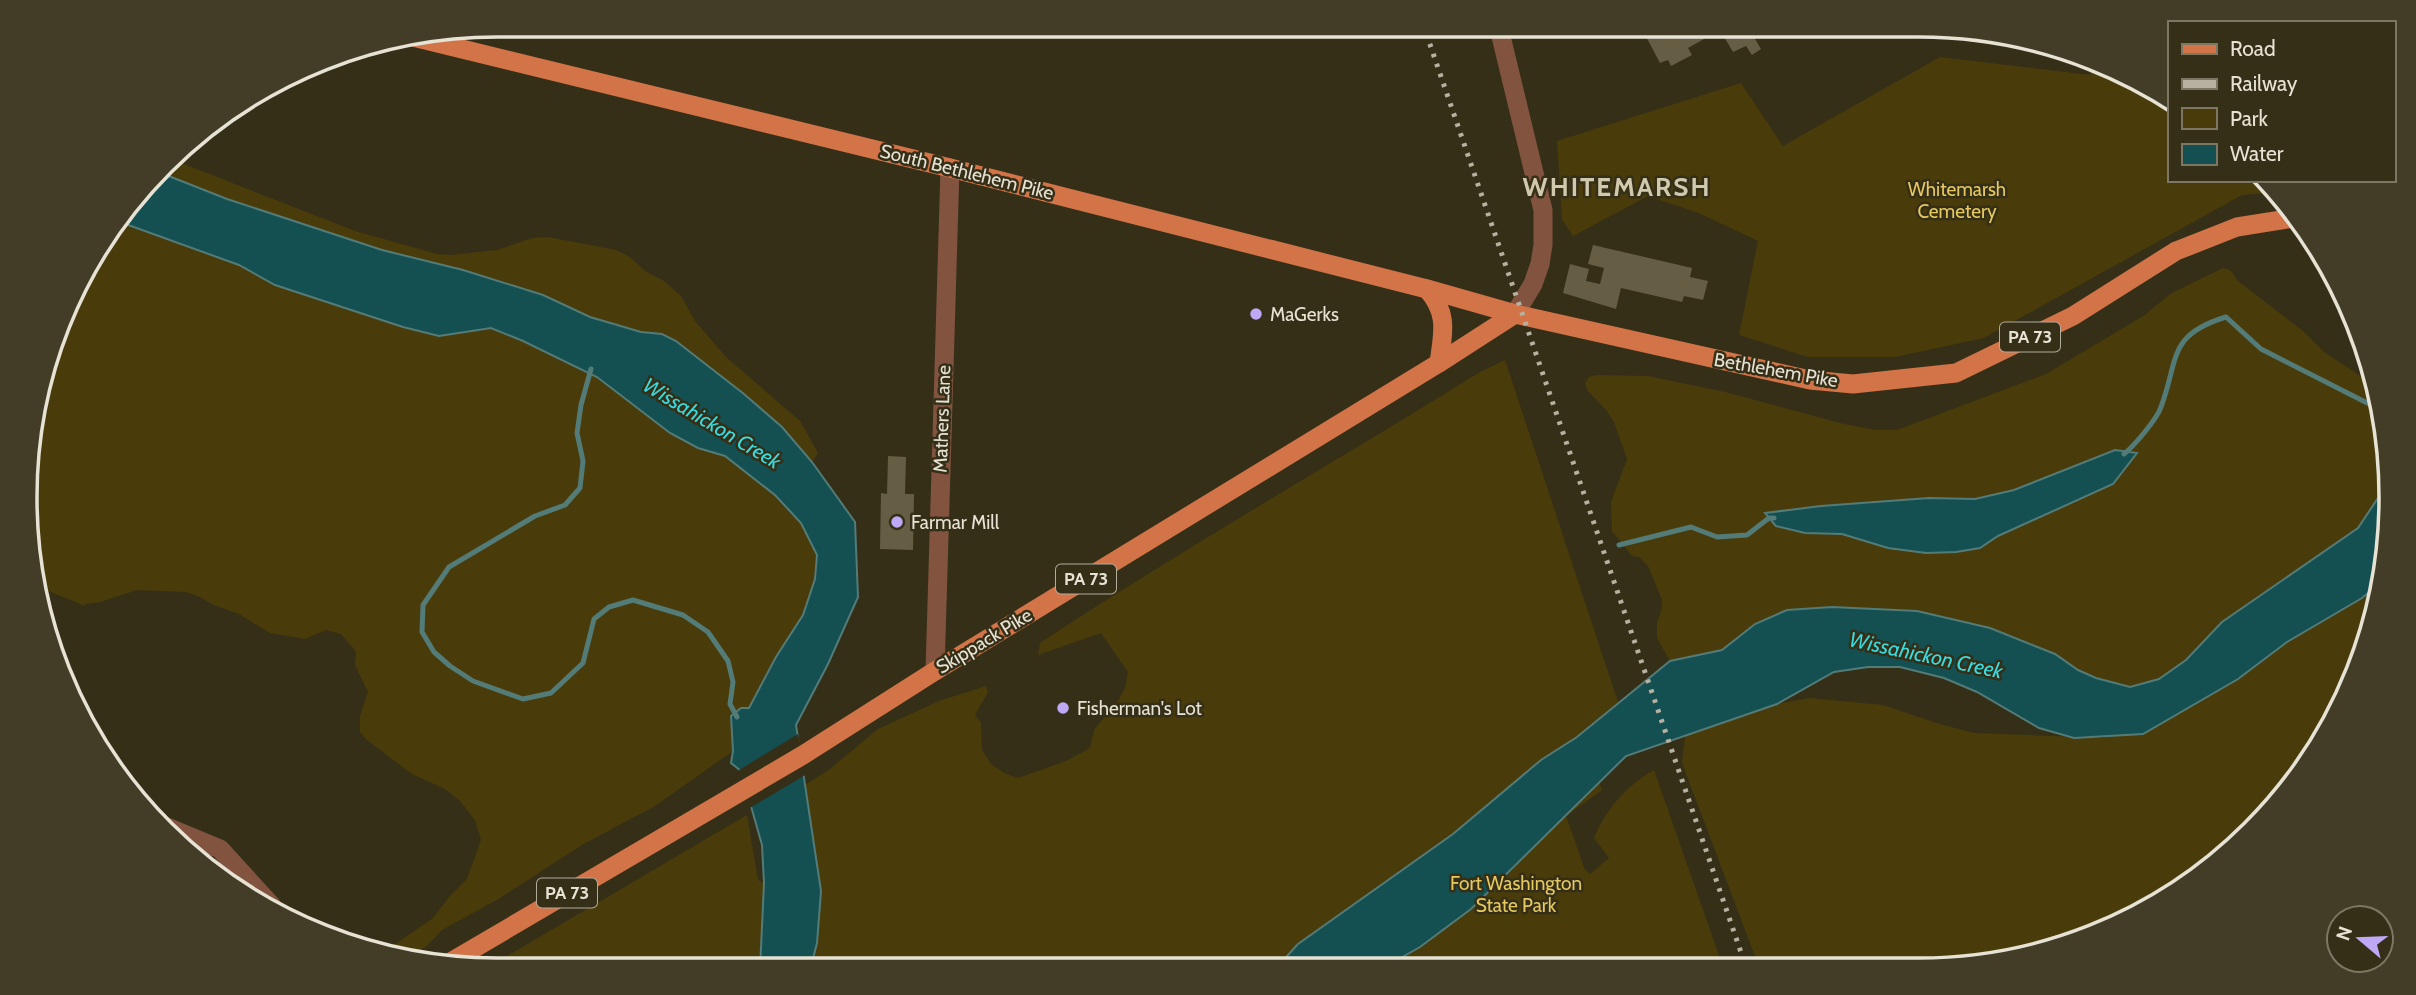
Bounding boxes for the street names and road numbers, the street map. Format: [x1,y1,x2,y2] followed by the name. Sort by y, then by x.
[878,139,1056,205] street label: South Bethlehem Pike
[2000,323,2060,352] road number: PA 73
[1712,348,1840,392] street label: Bethlehem Pike
[929,364,955,473] street label: Mathers Lane
[1056,564,1116,594] road number: PA 73
[932,603,1036,679] street label: Skippack Pike
[537,878,597,908] road number: PA 73

